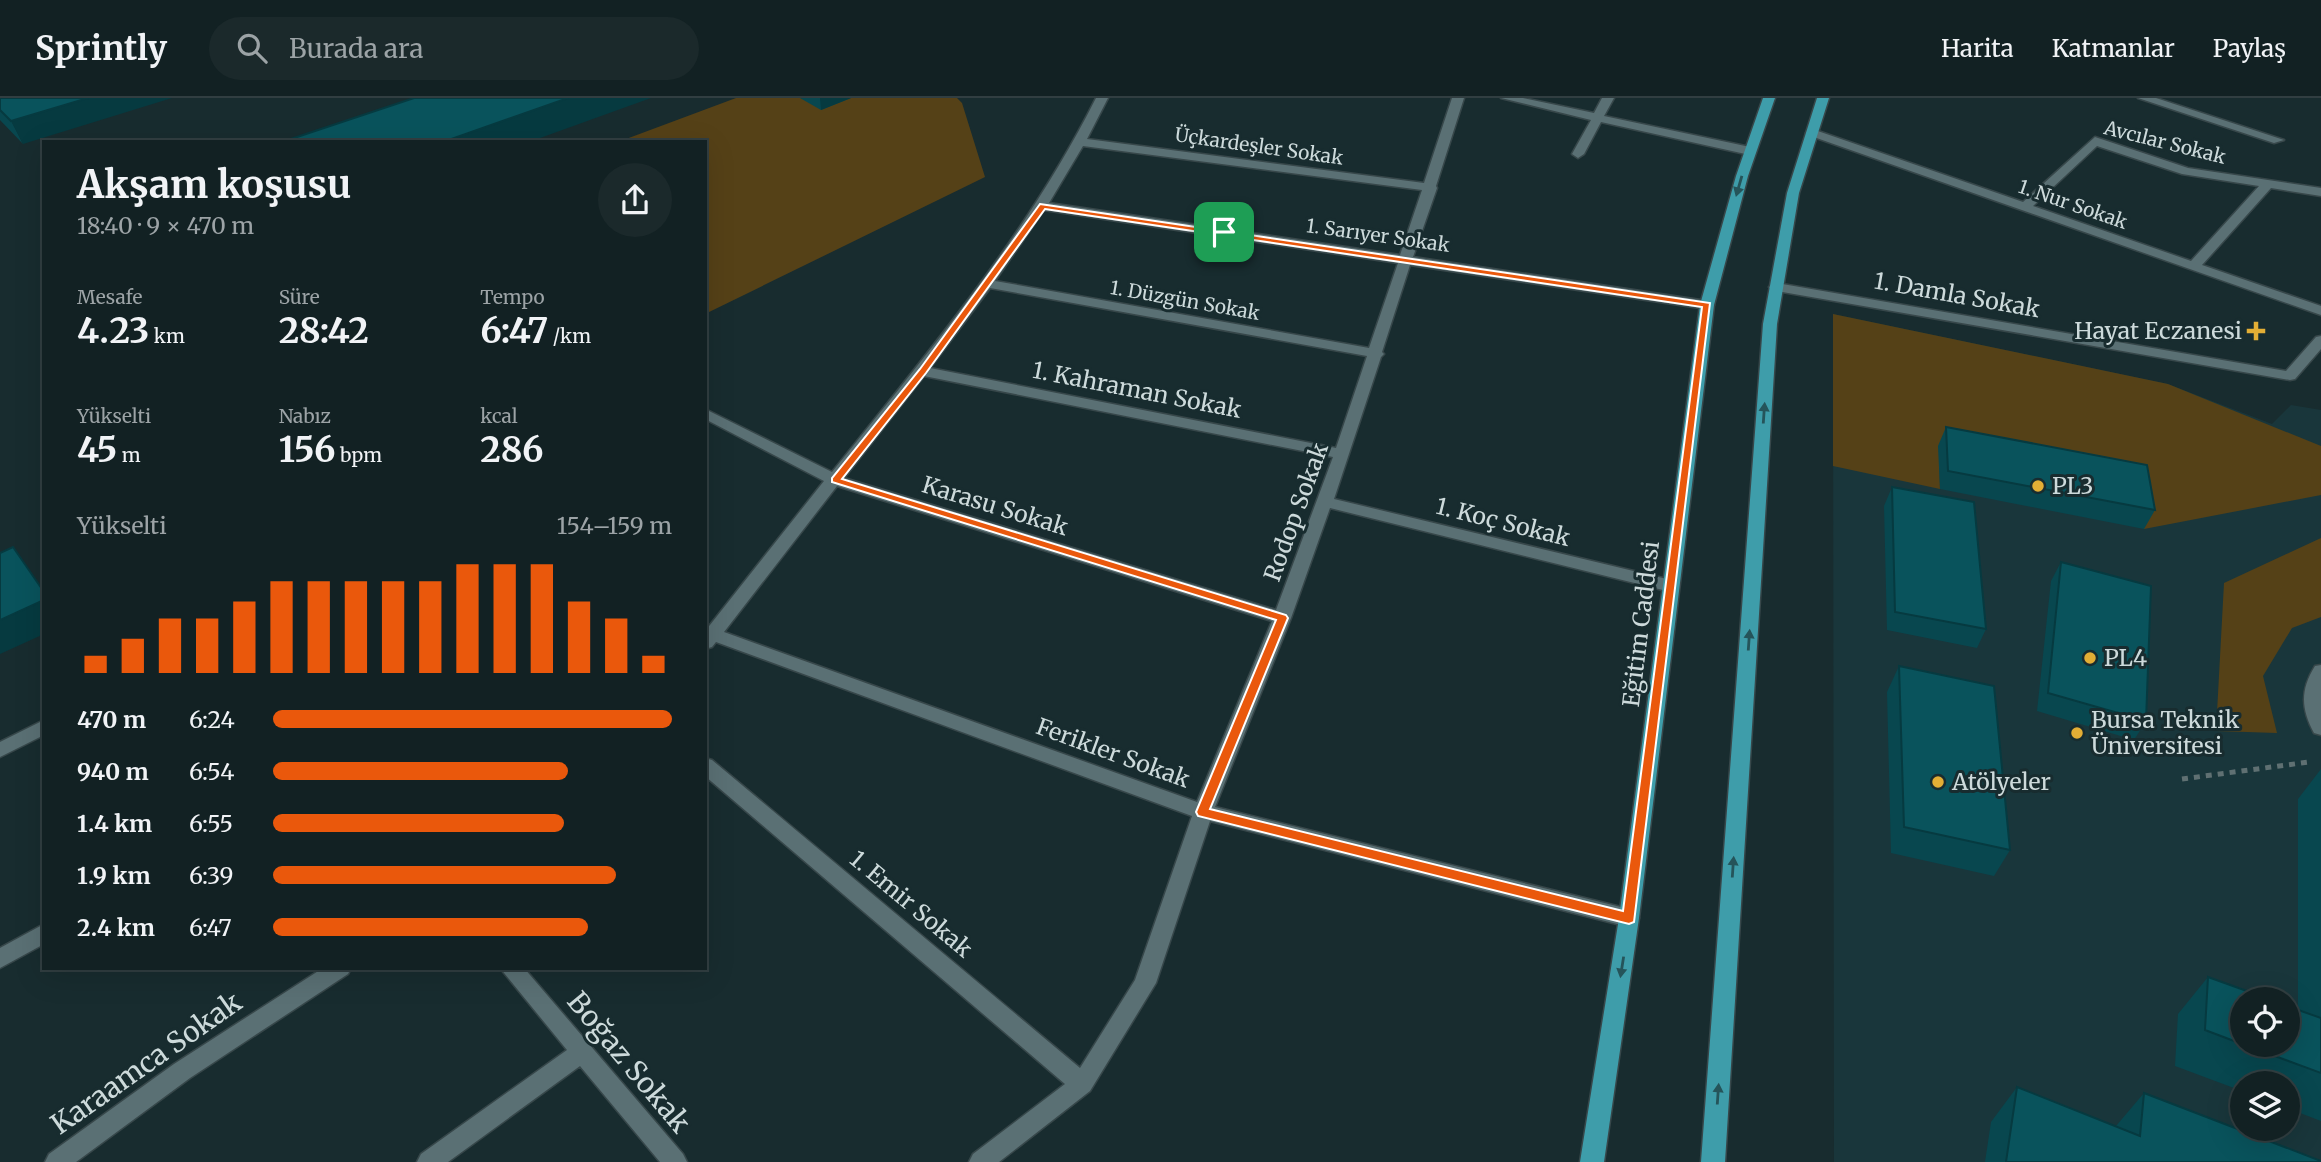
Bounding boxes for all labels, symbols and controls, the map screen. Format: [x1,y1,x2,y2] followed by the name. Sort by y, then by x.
[209,17,699,80] search box
[35,28,167,69] text: Sprintly
[233,29,271,67] icon: search
[289,32,423,65] text: Burada ara
[1941,33,2014,64] text: Harita
[2052,33,2175,64] text: Katmanlar
[2213,33,2286,64] text: Paylaş
[2101,115,2228,169] street label: Avcılar Sokak
[1173,122,1345,170] street label: Üçkardeşler Sokak
[77,161,351,208] text: Akşam koşusu
[598,163,672,237] button: share
[2015,174,2131,234] street label: 1. Nur Sokak
[1734,176,1744,197] one-way arrow
[1194,202,1254,262] pin
[77,211,254,240] text: 18:40 · 9 × 470 m
[1205,213,1243,251] icon: arrive
[1305,213,1451,257] street label: 1. Sarıyer Sokak
[1872,266,2043,323] street label: 1. Damla Sokak
[1108,275,1262,325] street label: 1. Düzgün Sokak
[77,285,143,309] text: Mesafe
[279,285,320,309] text: Süre
[480,285,545,309] text: Tempo
[77,309,149,353] text: 4.23
[279,309,369,353] text: 28:42
[480,309,548,353] text: 6:47
[2074,316,2242,345] place label: Hayat Eczanesi
[2248,323,2264,339] marker: Hayat Eczanesi
[149,324,185,348] text: km
[548,324,591,348] text: /km
[1030,355,1244,424] street label: 1. Kahraman Sokak
[1759,402,1770,424] one-way arrow
[77,404,151,428] text: Yükselti
[279,404,331,428] text: Nabız
[480,404,518,428] text: kcal
[77,428,117,472] text: 45
[279,428,336,472] text: 156
[480,428,544,472] text: 286
[1257,438,1334,585] street label: Rodop Sokak
[117,443,141,467] text: m
[336,443,382,467] text: bpm
[919,470,1072,542] street label: Karasu Sokak
[2052,471,2093,500] place label: PL3
[2030,478,2046,494] marker: PL3
[1433,491,1574,552] street label: 1. Koç Sokak
[77,511,167,540] text: Yükselti
[557,511,672,540] text: 154–159 m
[1616,539,1665,709] street label: Eğitim Caddesi
[1743,629,1754,651] one-way arrow
[2104,643,2147,672] place label: PL4
[2082,650,2098,666] marker: PL4
[77,705,146,734] text: 470 m
[189,705,235,734] text: 6:24
[2091,705,2240,760] place label: Bursa Teknik Üniversitesi
[1033,711,1194,794] street label: Ferikler Sokak
[2069,725,2085,741] marker: Bursa Teknik Üniversitesi
[77,757,149,786] text: 940 m
[189,757,234,786] text: 6:54
[1951,767,2051,796] place label: Atölyeler
[1930,774,1946,790] marker: Atölyeler
[77,809,152,838] text: 1.4 km
[189,809,233,838] text: 6:55
[844,844,979,963] street label: 1. Emir Sokak
[1728,856,1739,878] one-way arrow
[77,861,151,890] text: 1.9 km
[189,861,233,890] text: 6:39
[77,913,155,942] text: 2.4 km
[189,913,232,942] text: 6:47
[1616,956,1627,978] one-way arrow
[44,984,248,1142] street label: Karaamca Sokak
[560,984,699,1140] street label: Boğaz Sokak
[2230,987,2300,1141] map controls
[2230,987,2300,1057] button: locate
[2230,1071,2300,1141] button: layers
[1713,1083,1724,1105] one-way arrow

